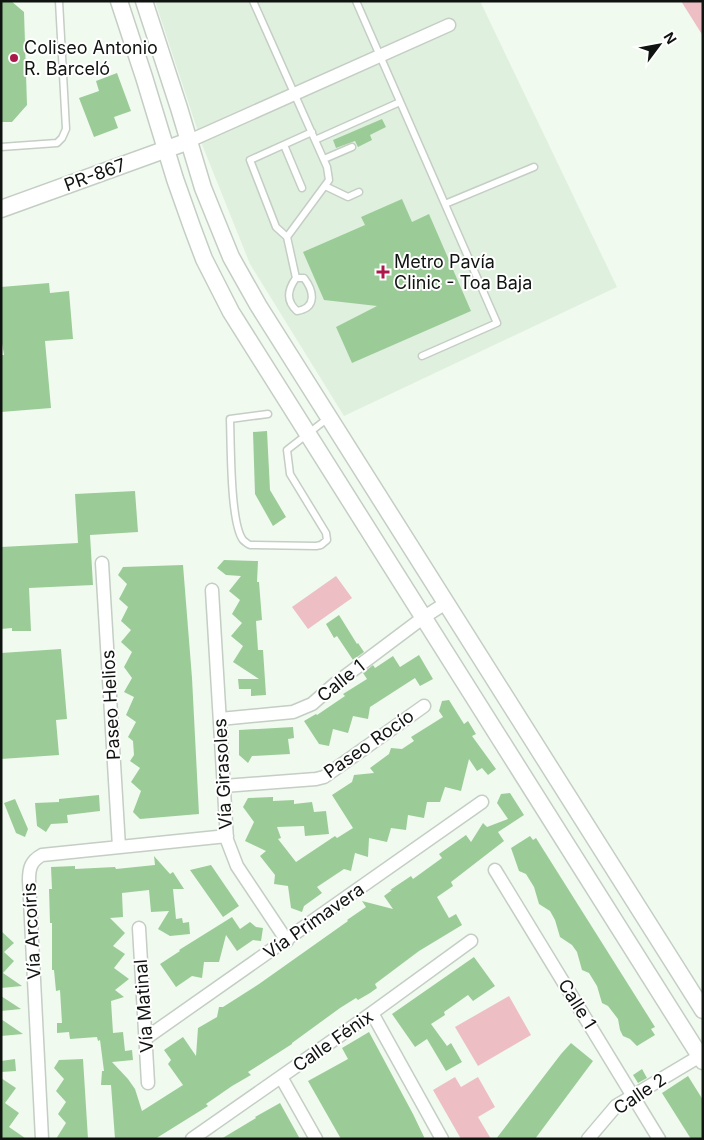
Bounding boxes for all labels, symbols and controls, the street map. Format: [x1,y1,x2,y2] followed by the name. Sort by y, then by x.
[634,20,684,70] north arrow
[660,29,680,47] text: N
[24,37,158,79] place label: Coliseo Antonio R. Barceló
[8,52,20,64] marker: Coliseo Antonio R. Barceló
[61,154,128,195] street label: PR-867
[394,251,532,293] place label: Metro Pavía Clinic - Toa Baja
[376,265,390,279] marker: Metro Pavía Clinic - Toa Baja
[97,649,124,761] street label: Paseo Helios
[313,655,369,706] street label: Calle 1
[320,705,418,782] street label: Paseo Rocío
[209,718,236,830] street label: Vía Girasoles
[260,878,368,963] street label: Vía Primavera
[18,882,45,980] street label: Vía Arcoíris
[130,959,157,1053] street label: Vía Matinal
[554,975,601,1033] street label: Calle 1
[289,1005,377,1076] street label: Calle Fénix
[610,1069,670,1119] street label: Calle 2

